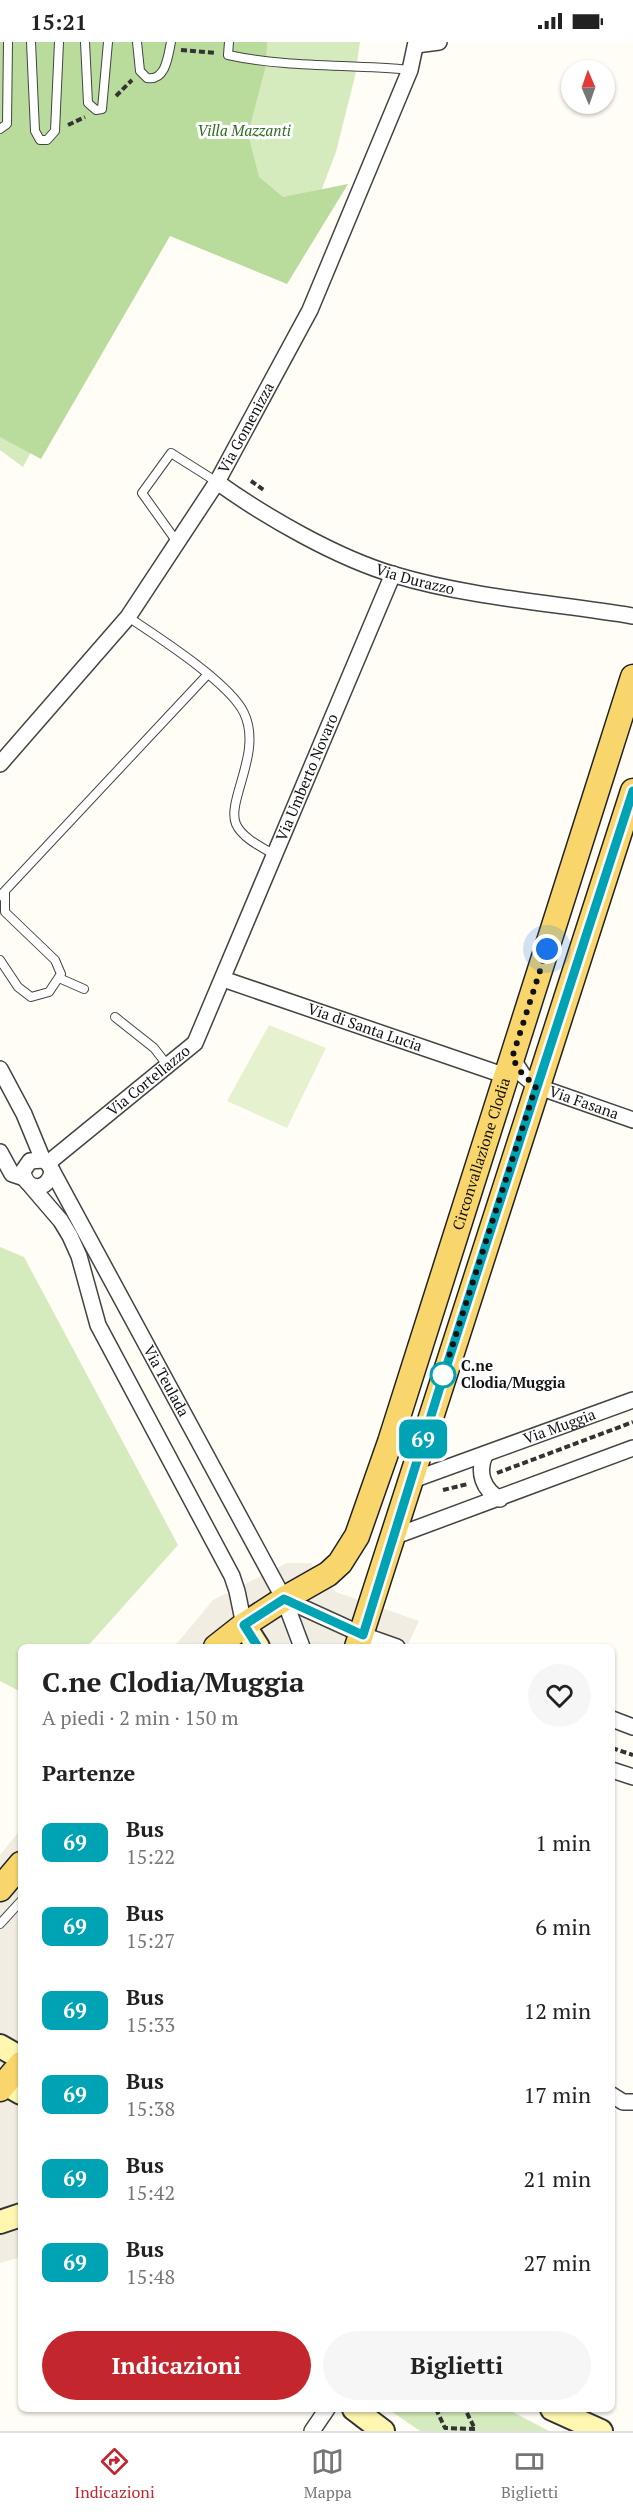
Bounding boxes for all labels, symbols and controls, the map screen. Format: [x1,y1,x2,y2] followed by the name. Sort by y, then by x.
[30,7,87,36] text: 15:21
[561,60,615,114] north arrow
[561,60,615,114] map controls
[197,120,292,140] park label: Villa Mazzanti
[213,378,278,476] street label: Via Gomenizza
[373,558,456,598] street label: Via Durazzo
[270,710,342,844] street label: Via Umberto Novaro
[532,934,562,964] your location
[305,998,426,1056] street label: Via di Santa Lucia
[102,1040,194,1120] street label: Via Cortellazzo
[447,1074,514,1232] street label: Circonvallazione Clodia
[547,1080,622,1123] street label: Via Fasana
[139,1341,195,1420] street label: Via Teulada
[461,1355,566,1392] place label: C.ne Clodia/Muggia
[430,1362,456,1388] marker: C.ne Clodia/Muggia
[520,1403,598,1448] street label: Via Muggia
[396,1420,450,1458] line badge: 69
[411,1425,435,1453] text: 69
[42,1663,305,1700] text: C.ne Clodia/Muggia
[528,1664,591,1727] button: heart
[42,1704,238,1731] text: A piedi · 2 min · 150 m
[42,1758,135,1787] text: Partenze
[126,1814,164,1843] text: Bus
[63,1828,87,1856] text: 69
[535,1828,591,1857] text: 1 min
[126,1843,175,1870] text: 15:22
[126,1898,164,1927] text: Bus
[63,1912,87,1940] text: 69
[535,1912,591,1941] text: 6 min
[126,1927,175,1954] text: 15:27
[126,1982,164,2011] text: Bus
[63,1996,87,2024] text: 69
[524,1996,591,2025] text: 12 min
[126,2011,175,2038] text: 15:33
[126,2066,164,2095] text: Bus
[63,2080,87,2108] text: 69
[524,2080,591,2109] text: 17 min
[126,2095,175,2122] text: 15:38
[126,2150,164,2179] text: Bus
[63,2164,87,2192] text: 69
[524,2164,591,2193] text: 21 min
[126,2179,175,2206] text: 15:42
[126,2234,164,2263] text: Bus
[63,2248,87,2276] text: 69
[524,2248,591,2277] text: 27 min
[126,2263,175,2290] text: 15:48
[42,2331,311,2400] button: Indicazioni
[323,2331,591,2400] button: Biglietti
[75,2445,155,2503] tab: Indicazioni
[304,2445,352,2503] tab: Mappa
[501,2445,558,2503] tab: Biglietti

